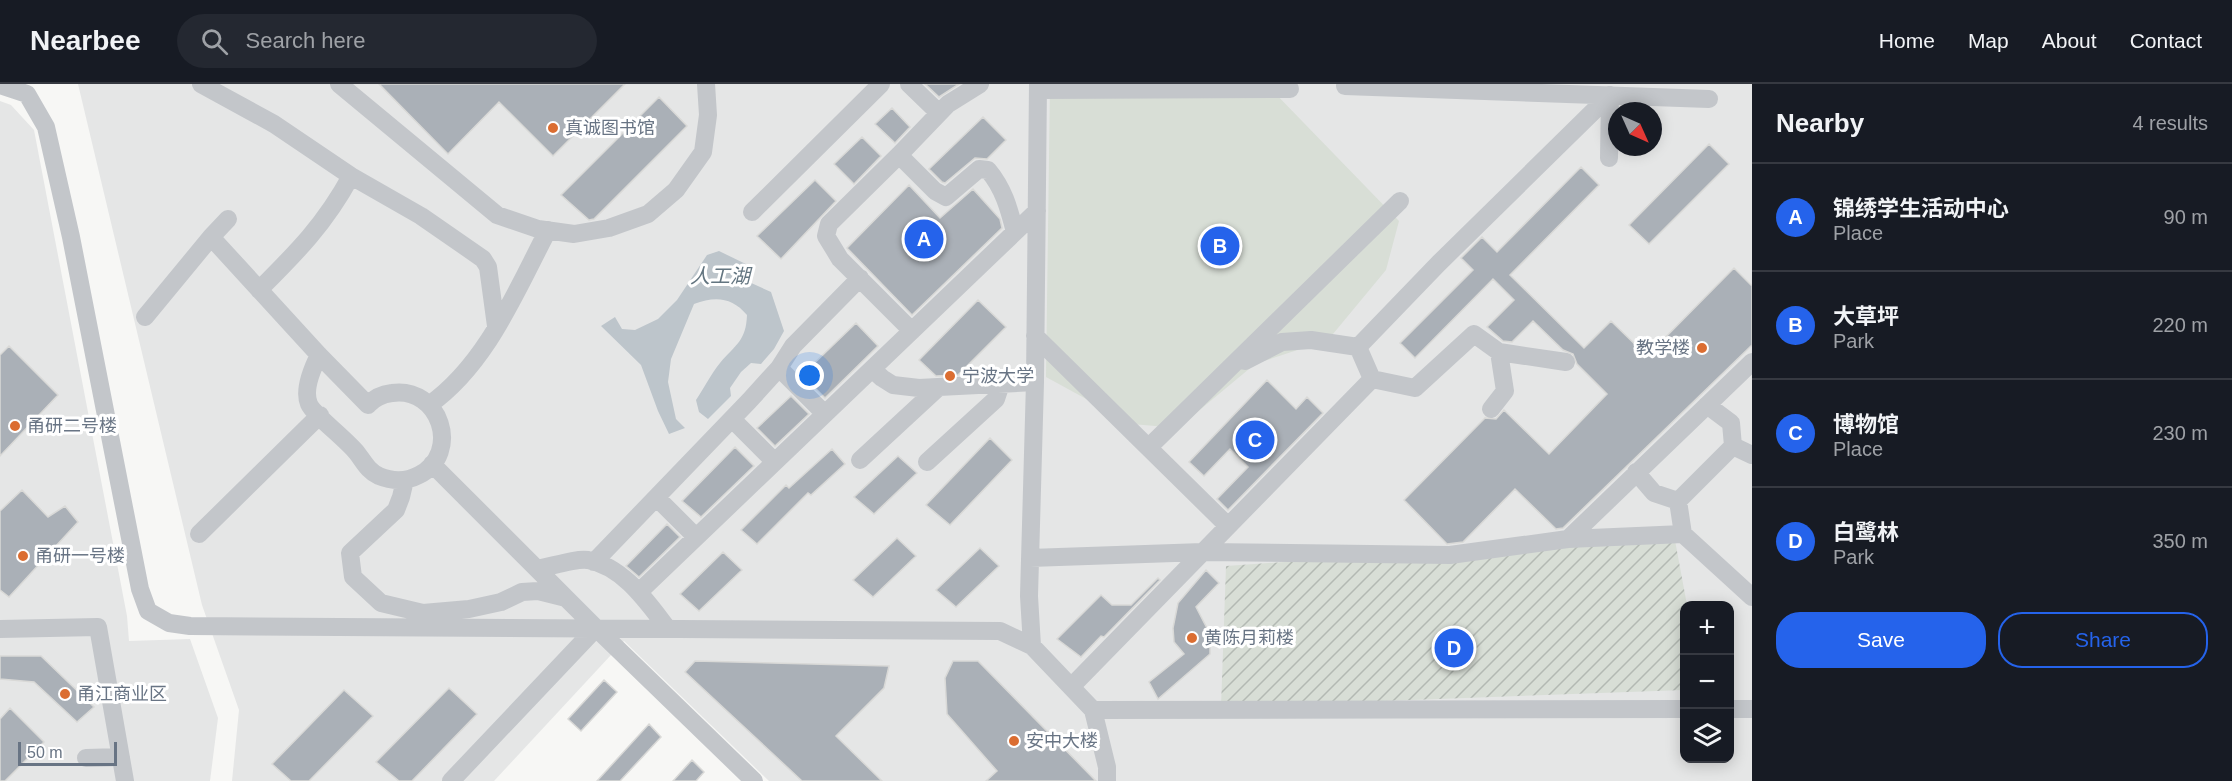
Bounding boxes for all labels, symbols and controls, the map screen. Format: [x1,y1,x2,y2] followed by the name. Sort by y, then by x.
[177,14,597,68] search box
[30,25,141,56] text: Nearbee
[198,25,231,58] icon: search
[246,28,365,53] text: Search here
[1879,29,1935,52] text: Home
[1968,29,2009,52] text: Map
[2042,29,2097,52] text: About
[2130,29,2202,52] text: Contact
[1608,102,1662,156] north arrow
[1776,108,1864,138] text: Nearby
[2132,112,2208,134] text: 4 results
[565,118,655,138] place label: 真诚图书馆
[546,121,560,135] marker: 真诚图书馆
[1833,196,2009,221] text: 锦绣学生活动中心
[1788,206,1803,228] text: A
[2164,206,2208,228] text: 90 m
[904,216,944,262] pin: A
[1833,222,1883,244] text: Place
[1200,224,1240,268] pin: B
[690,265,753,287] water label: 人工湖
[1833,304,1899,329] text: 大草坪
[1788,314,1803,336] text: B
[2152,314,2208,336] text: 220 m
[1833,330,1874,352] text: Park
[1636,338,1690,358] place label: 教学楼
[1695,341,1709,355] marker: 教学楼
[795,361,824,390] your location
[962,366,1034,386] place label: 宁波大学
[943,369,957,383] marker: 宁波大学
[1833,412,1899,437] text: 博物馆
[27,416,117,436] place label: 甬研二号楼
[1236,418,1274,462] pin: C
[8,419,22,433] marker: 甬研二号楼
[1788,422,1803,444] text: C
[2152,422,2208,444] text: 230 m
[1833,438,1883,460] text: Place
[1833,520,1899,545] text: 白鹭林
[1788,530,1803,552] text: D
[2152,530,2208,552] text: 350 m
[35,546,125,566] place label: 甬研一号楼
[1833,546,1874,568] text: Park
[16,549,30,563] marker: 甬研一号楼
[1680,601,1734,763] map controls
[1680,601,1734,655] button: +
[1776,612,1986,668] button: Save
[1998,612,2208,668] button: Share
[1434,626,1474,670] pin: D
[1204,628,1294,648] place label: 黄陈月莉楼
[1185,631,1199,645] marker: 黄陈月莉楼
[1680,655,1734,709] button: −
[77,684,167,704] place label: 甬江商业区
[58,687,72,701] marker: 甬江商业区
[1680,709,1734,763] button: layers
[1026,731,1098,751] place label: 安中大楼
[1007,734,1021,748] marker: 安中大楼
[18,739,117,766] scale bar
[27,744,63,761] text: 50 m

